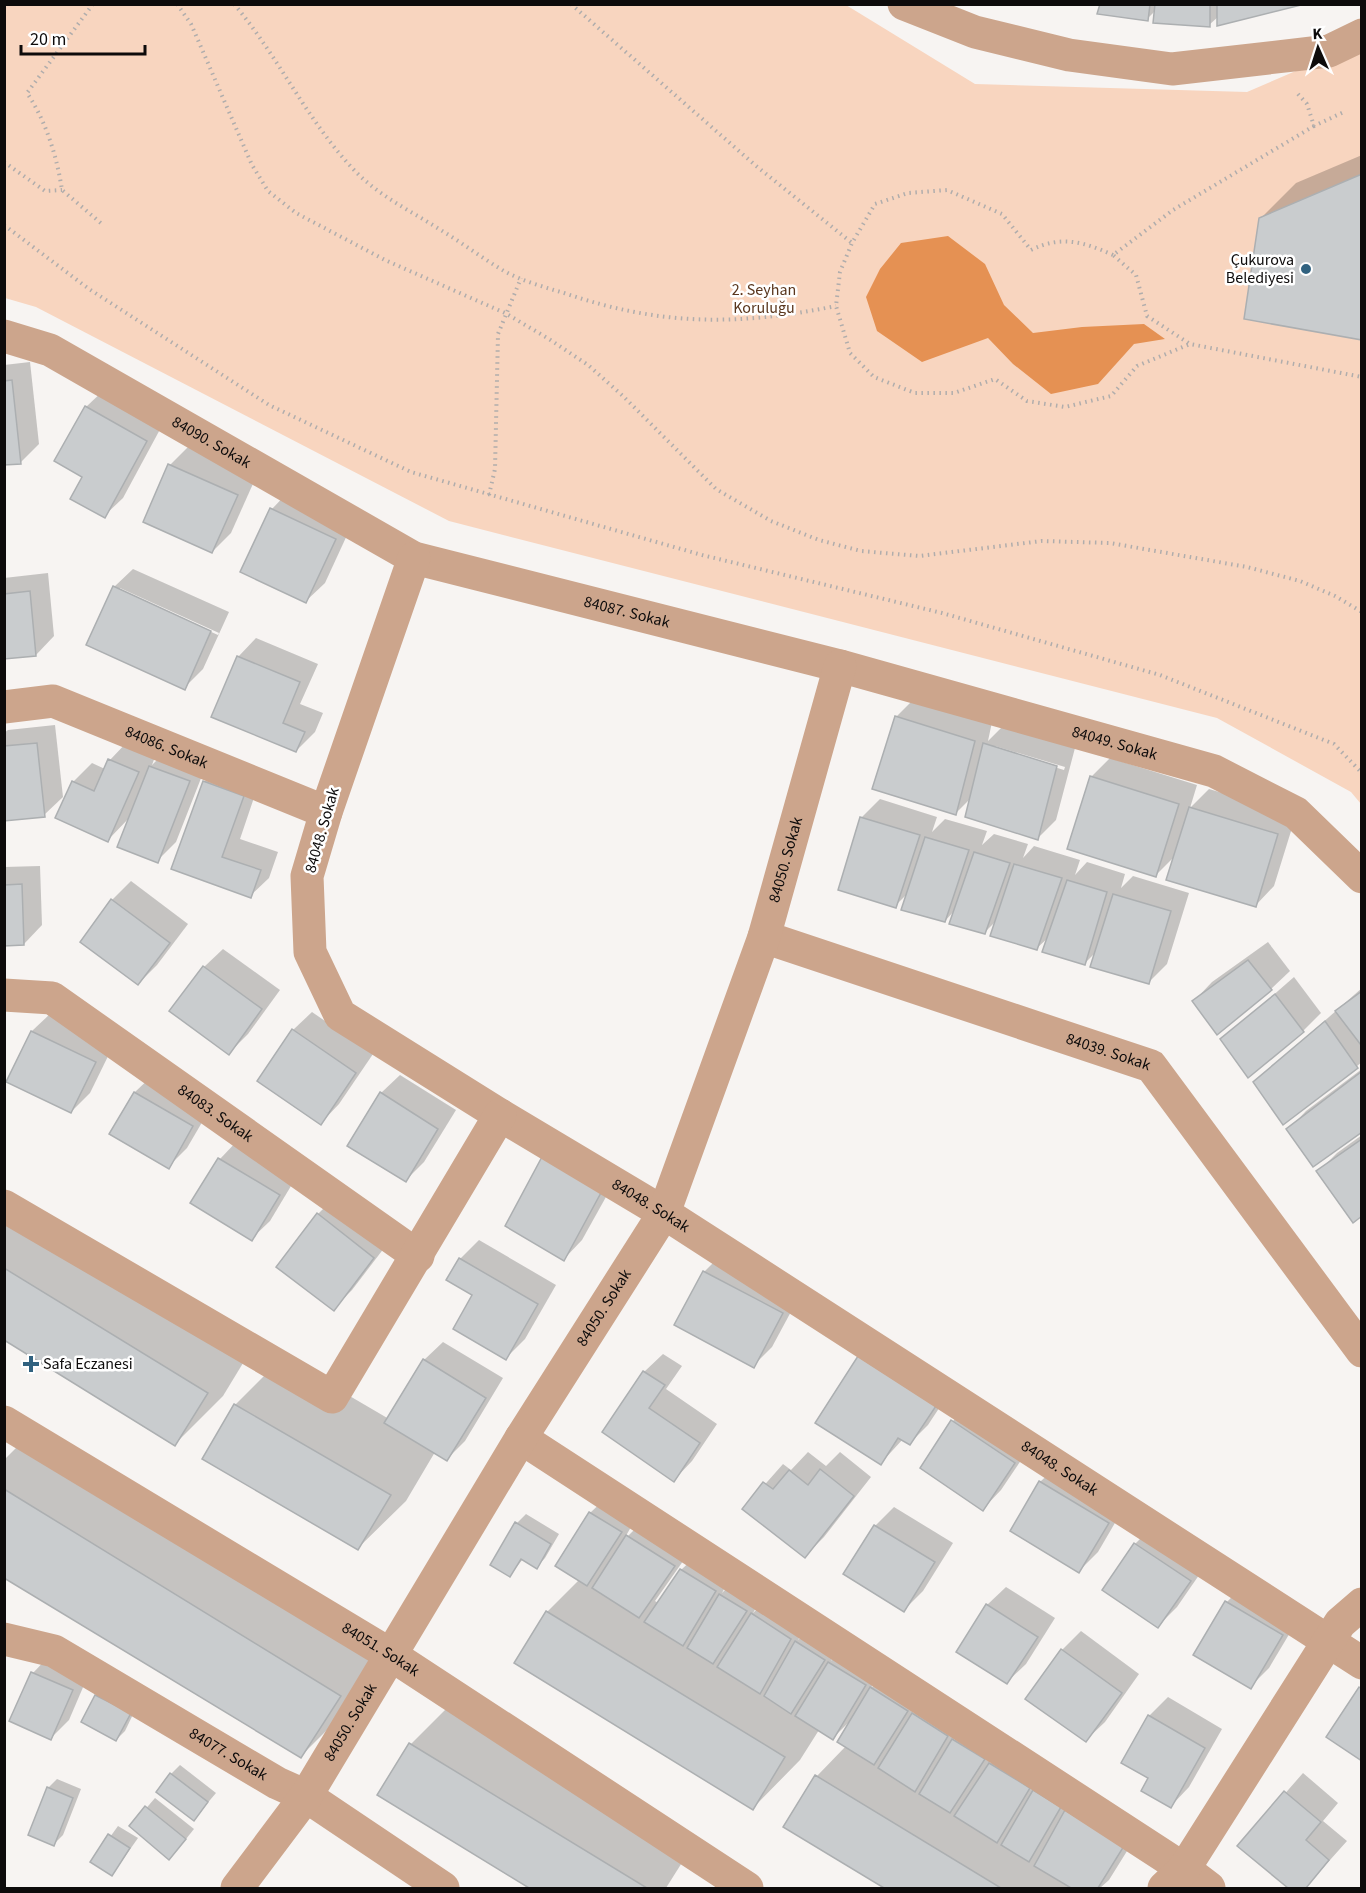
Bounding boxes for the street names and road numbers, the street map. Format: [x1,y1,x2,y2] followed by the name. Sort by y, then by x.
[168,411,255,474] street label: 84090. Sokak
[582,591,672,633] street label: 84087. Sokak
[122,720,212,774] street label: 84086. Sokak
[1069,721,1160,766] street label: 84049. Sokak
[299,785,345,875] street label: 84048. Sokak
[763,814,808,905] street label: 84050. Sokak
[1063,1027,1154,1076] street label: 84039. Sokak
[173,1079,258,1148] street label: 84083. Sokak
[608,1173,694,1238] street label: 84048. Sokak
[571,1265,637,1351] street label: 84050. Sokak
[1017,1435,1103,1501] street label: 84048. Sokak
[338,1617,424,1682] street label: 84051. Sokak
[318,1679,382,1766] street label: 84050. Sokak
[185,1722,272,1786] street label: 84077. Sokak

